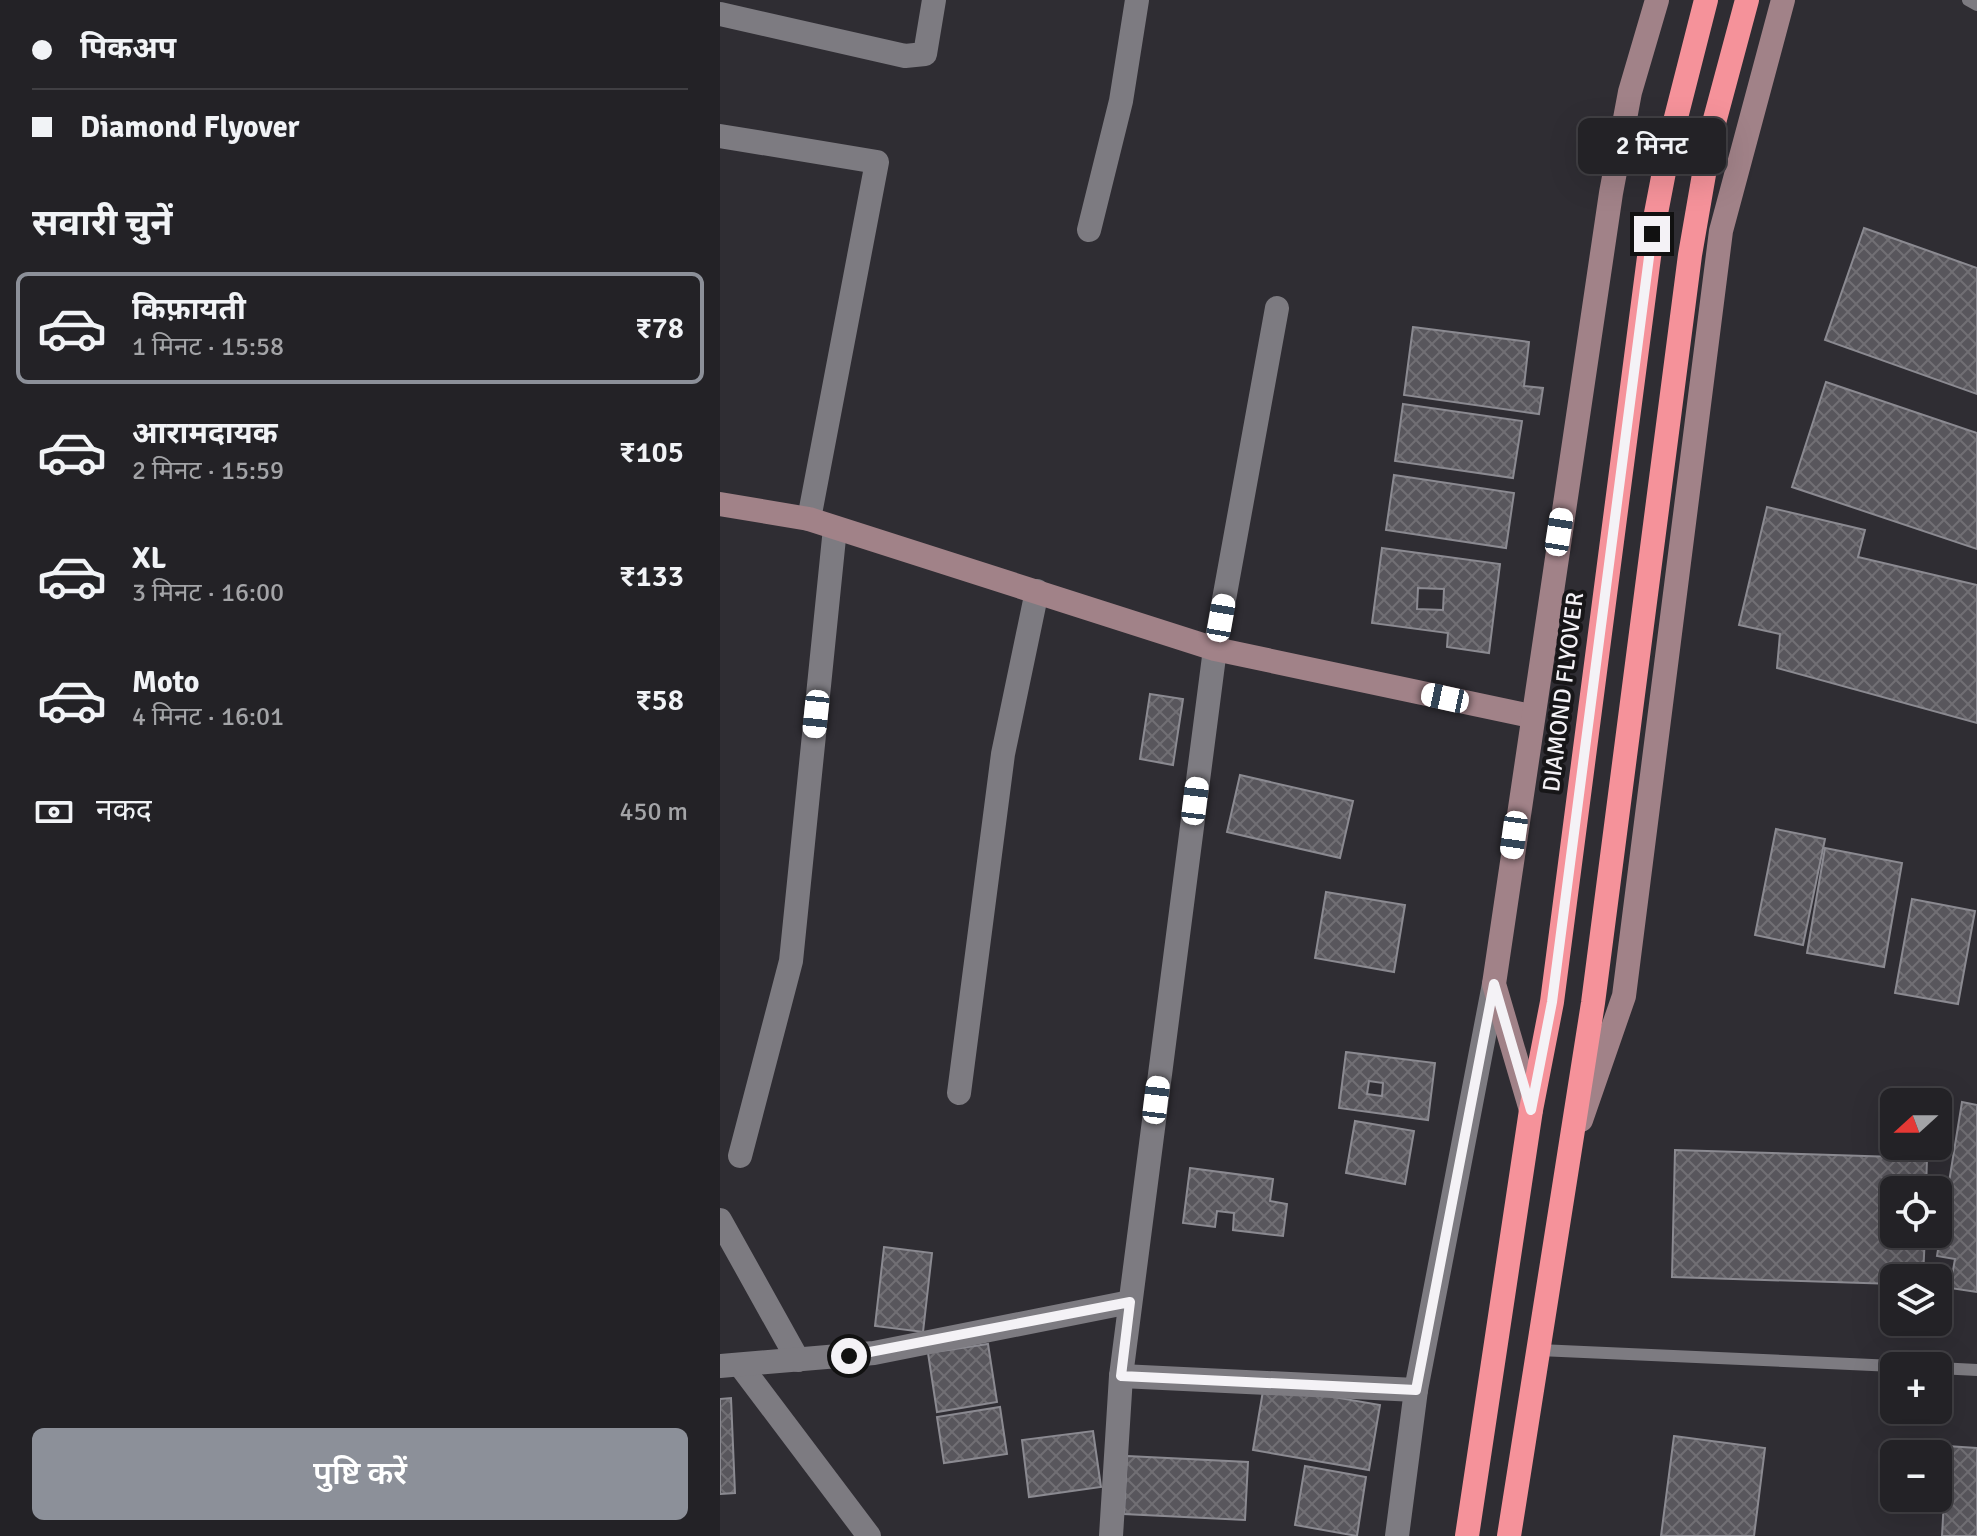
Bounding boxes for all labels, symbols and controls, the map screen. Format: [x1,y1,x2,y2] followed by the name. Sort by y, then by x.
[80,30,176,67] text: पिकअप
[80,109,299,146] text: Diamond Flyover
[1578,118,1726,174] callout: 2 मिनट
[1616,130,1688,162] text: 2 मिनट
[32,201,172,246] text: सवारी चुनें
[1634,216,1670,252] route end
[132,291,246,328] text: किफ़ायती
[36,292,108,364] icon: car
[635,310,684,347] text: ₹78
[132,331,284,363] text: 1 मिनट · 15:58
[132,415,278,452] text: आरामदायक
[36,416,108,488] icon: car
[619,434,684,471] text: ₹105
[132,455,284,487] text: 2 मिनट · 15:59
[1543,506,1575,558] car
[36,540,108,612] icon: car
[132,540,166,577] text: XL
[619,558,684,595] text: ₹133
[132,577,284,609] text: 3 मिनट · 16:00
[1536,590,1590,794] street label: DIAMOND FLYOVER
[1205,592,1237,644] car
[36,664,108,736] icon: car
[132,664,199,701] text: Moto
[1419,681,1471,715] car
[635,682,684,719] text: ₹58
[802,689,830,739] car
[132,701,284,733] text: 4 मिनट · 16:01
[1180,776,1210,826] car
[32,790,76,834] icon: cash
[96,792,152,829] text: नकद
[619,796,688,828] text: 450 m
[1499,810,1529,860] car
[1141,1075,1171,1125] car
[1880,1088,1952,1160] north arrow
[1880,1088,1952,1512] map controls
[1880,1176,1952,1248] button: locate
[1880,1264,1952,1336] button: layers
[831,1338,867,1374] route start
[1880,1352,1952,1424] button: +
[32,1428,688,1520] button: पुष्टि करें
[1880,1440,1952,1512] button: −

